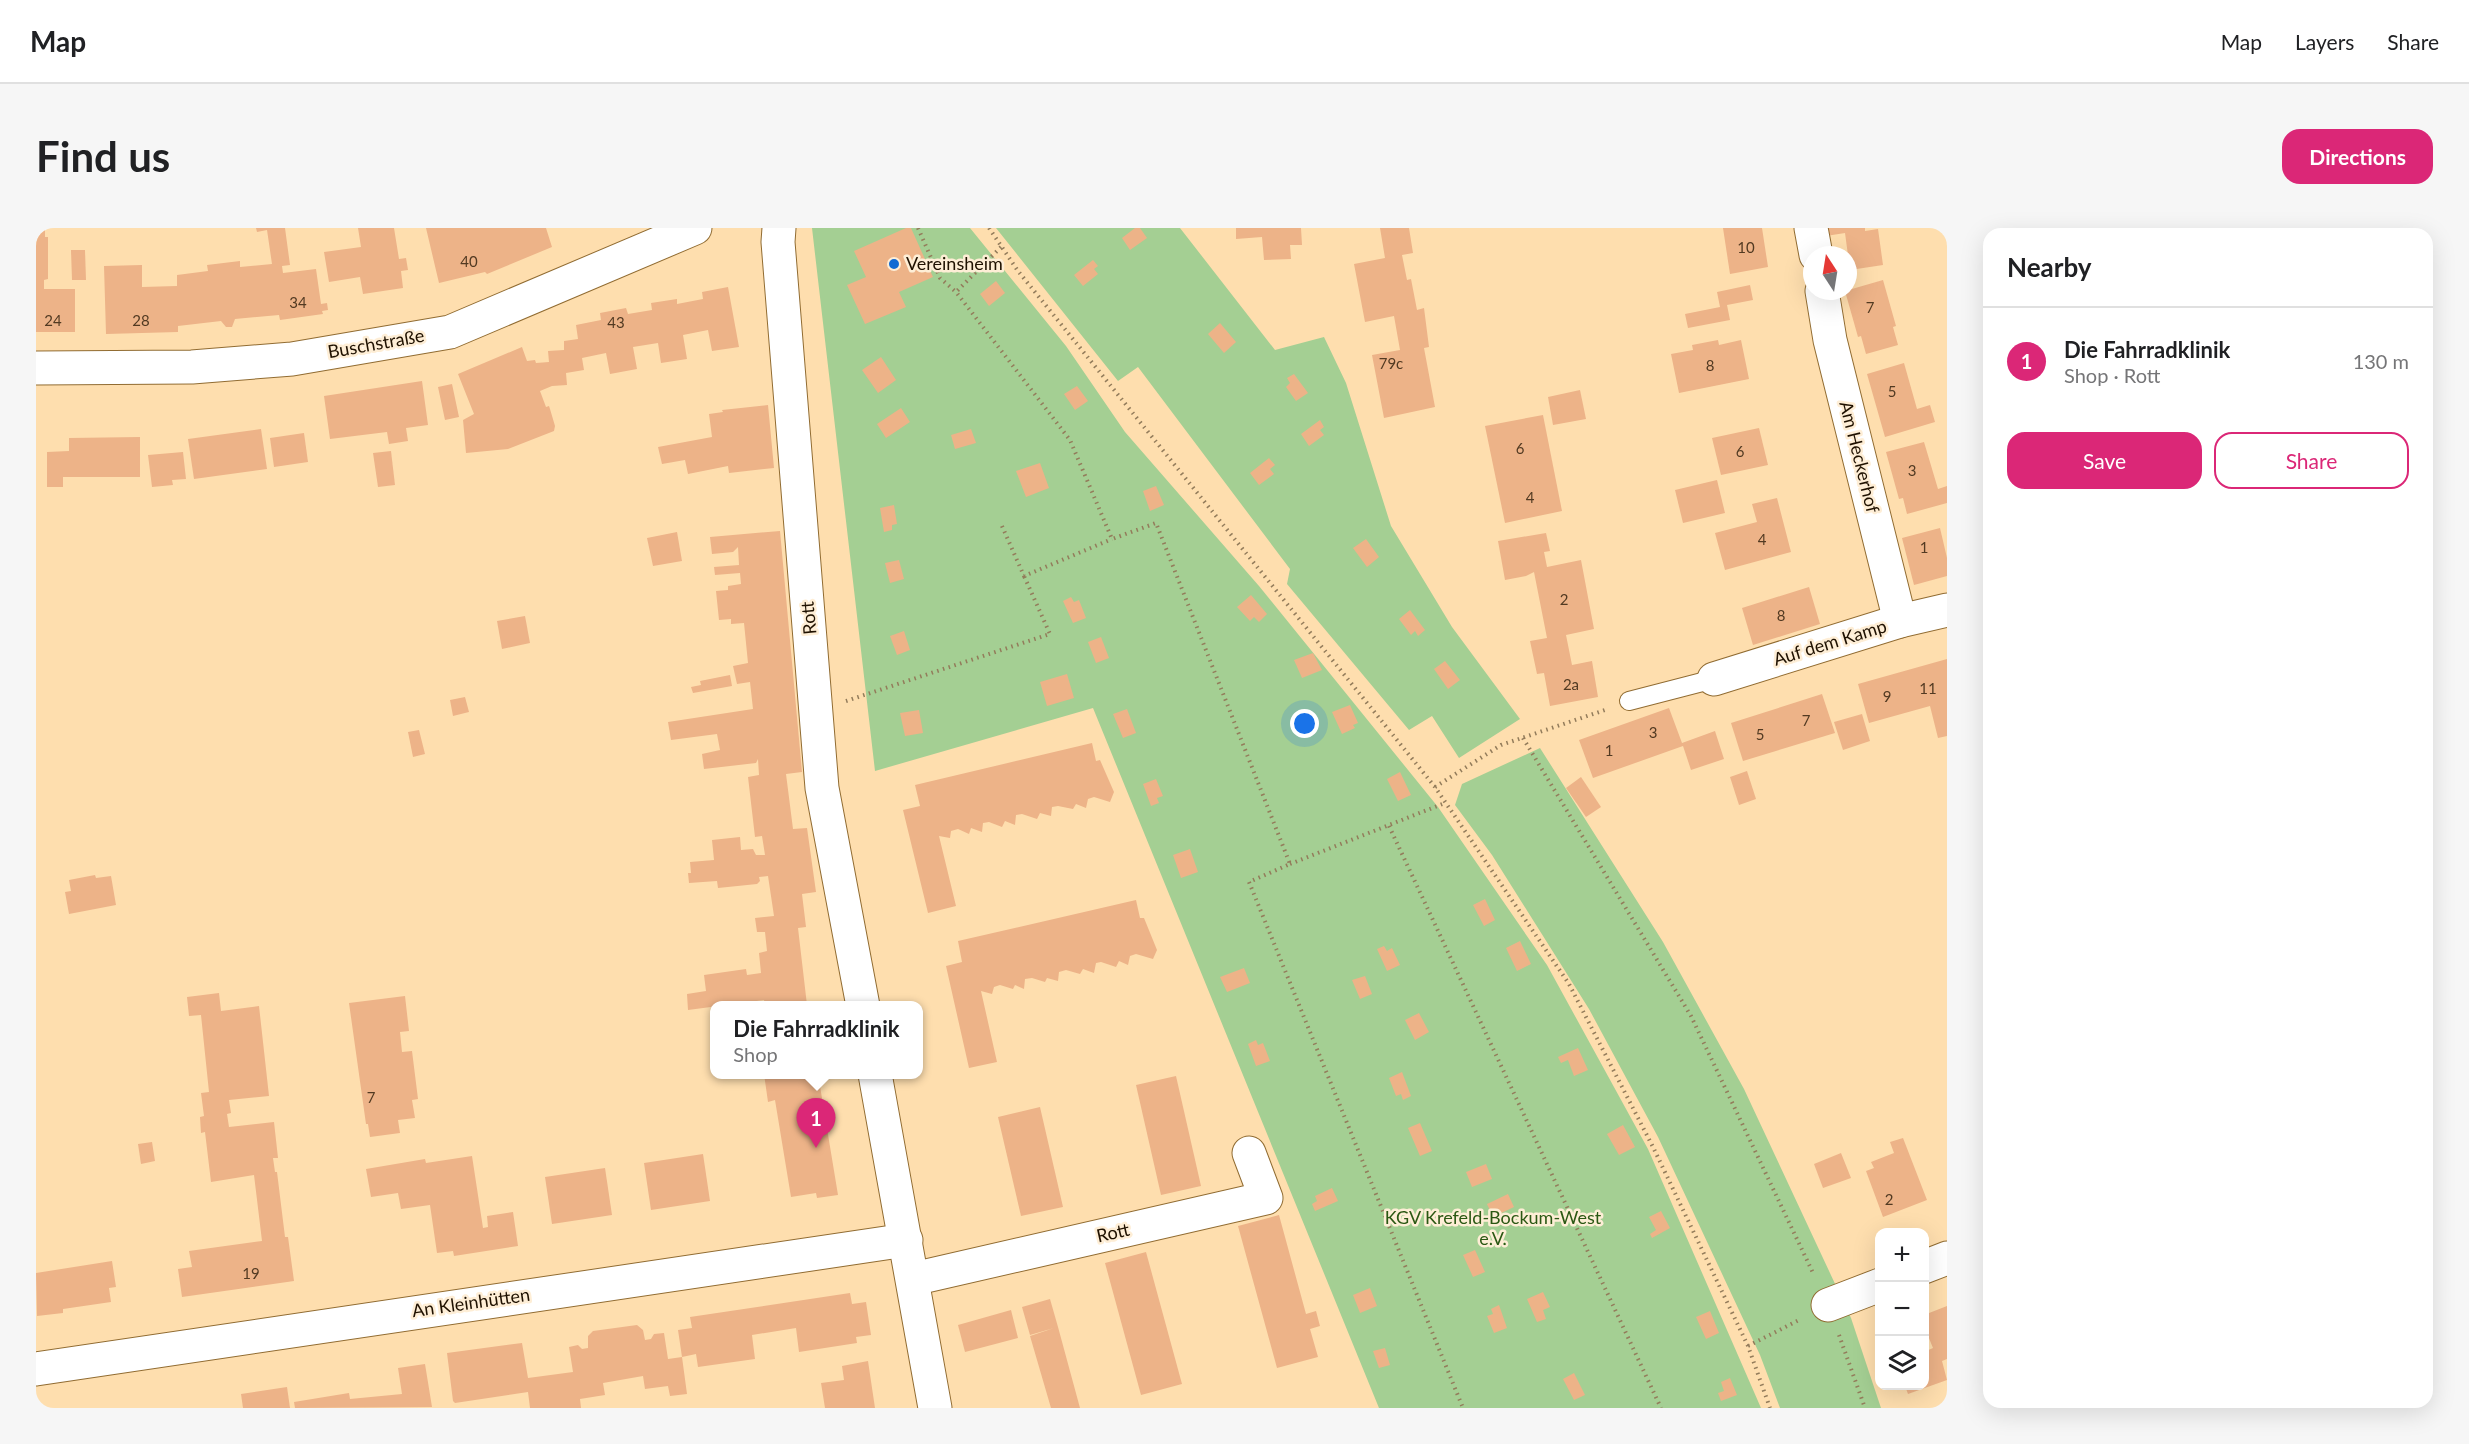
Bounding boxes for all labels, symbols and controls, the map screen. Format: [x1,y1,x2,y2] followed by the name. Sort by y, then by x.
[30,24,86,58] text: Map
[2221,29,2262,54] text: Map
[2295,29,2354,54] text: Layers
[2387,29,2439,54] text: Share
[2282,129,2433,184] button: Directions
[36,131,170,181] text: Find us
[1737,238,1755,256] house number: 10
[1803,246,1857,300] north arrow
[2007,251,2092,283] text: Nearby
[460,252,478,270] house number: 40
[906,252,1003,274] place label: Vereinsheim
[887,257,901,271] marker: Vereinsheim
[289,293,307,311] house number: 34
[1866,298,1875,316] house number: 7
[44,311,62,329] house number: 24
[132,311,150,329] house number: 28
[607,313,625,331] house number: 43
[326,324,426,362] street label: Buschstraße
[2064,336,2230,363] text: Die Fahrradklinik
[2021,349,2032,373] text: 1
[2353,349,2409,373] text: 130 m
[1379,354,1403,372] house number: 79c
[1706,356,1714,374] house number: 8
[2064,363,2161,387] text: Shop · Rott
[1888,382,1896,400] house number: 5
[1835,399,1885,515] street label: Am Heckerhof
[2007,432,2202,489] button: Save
[2214,432,2409,489] button: Share
[1516,439,1525,457] house number: 6
[1736,442,1745,460] house number: 6
[1908,461,1916,479] house number: 3
[1526,488,1535,506] house number: 4
[1758,530,1767,548] house number: 4
[1920,538,1928,556] house number: 1
[1560,590,1568,608] house number: 2
[796,600,820,635] street label: Rott
[1777,606,1785,624] house number: 8
[1770,614,1889,670] street label: Auf dem Kamp
[1563,675,1579,693] house number: 2a
[1919,679,1937,697] house number: 11
[1883,687,1891,705] house number: 9
[1290,709,1319,738] your location
[1802,711,1811,729] house number: 7
[1649,723,1657,741] house number: 3
[1756,725,1764,743] house number: 5
[1605,741,1613,759] house number: 1
[710,1001,923,1079] popup
[733,1015,900,1042] text: Die Fahrradklinik
[733,1042,778,1066] text: Shop
[367,1088,376,1106] house number: 7
[796,1098,836,1148] pin: 1
[1885,1190,1893,1208] house number: 2
[1385,1206,1602,1249] park label: KGV Krefeld-Bockum-West e.V.
[1094,1217,1132,1246] street label: Rott
[1875,1228,1929,1390] map controls
[1875,1228,1929,1282] button: +
[242,1264,260,1282] house number: 19
[1875,1282,1929,1336] button: −
[411,1283,531,1321] street label: An Kleinhütten
[1875,1336,1929,1390] button: layers

